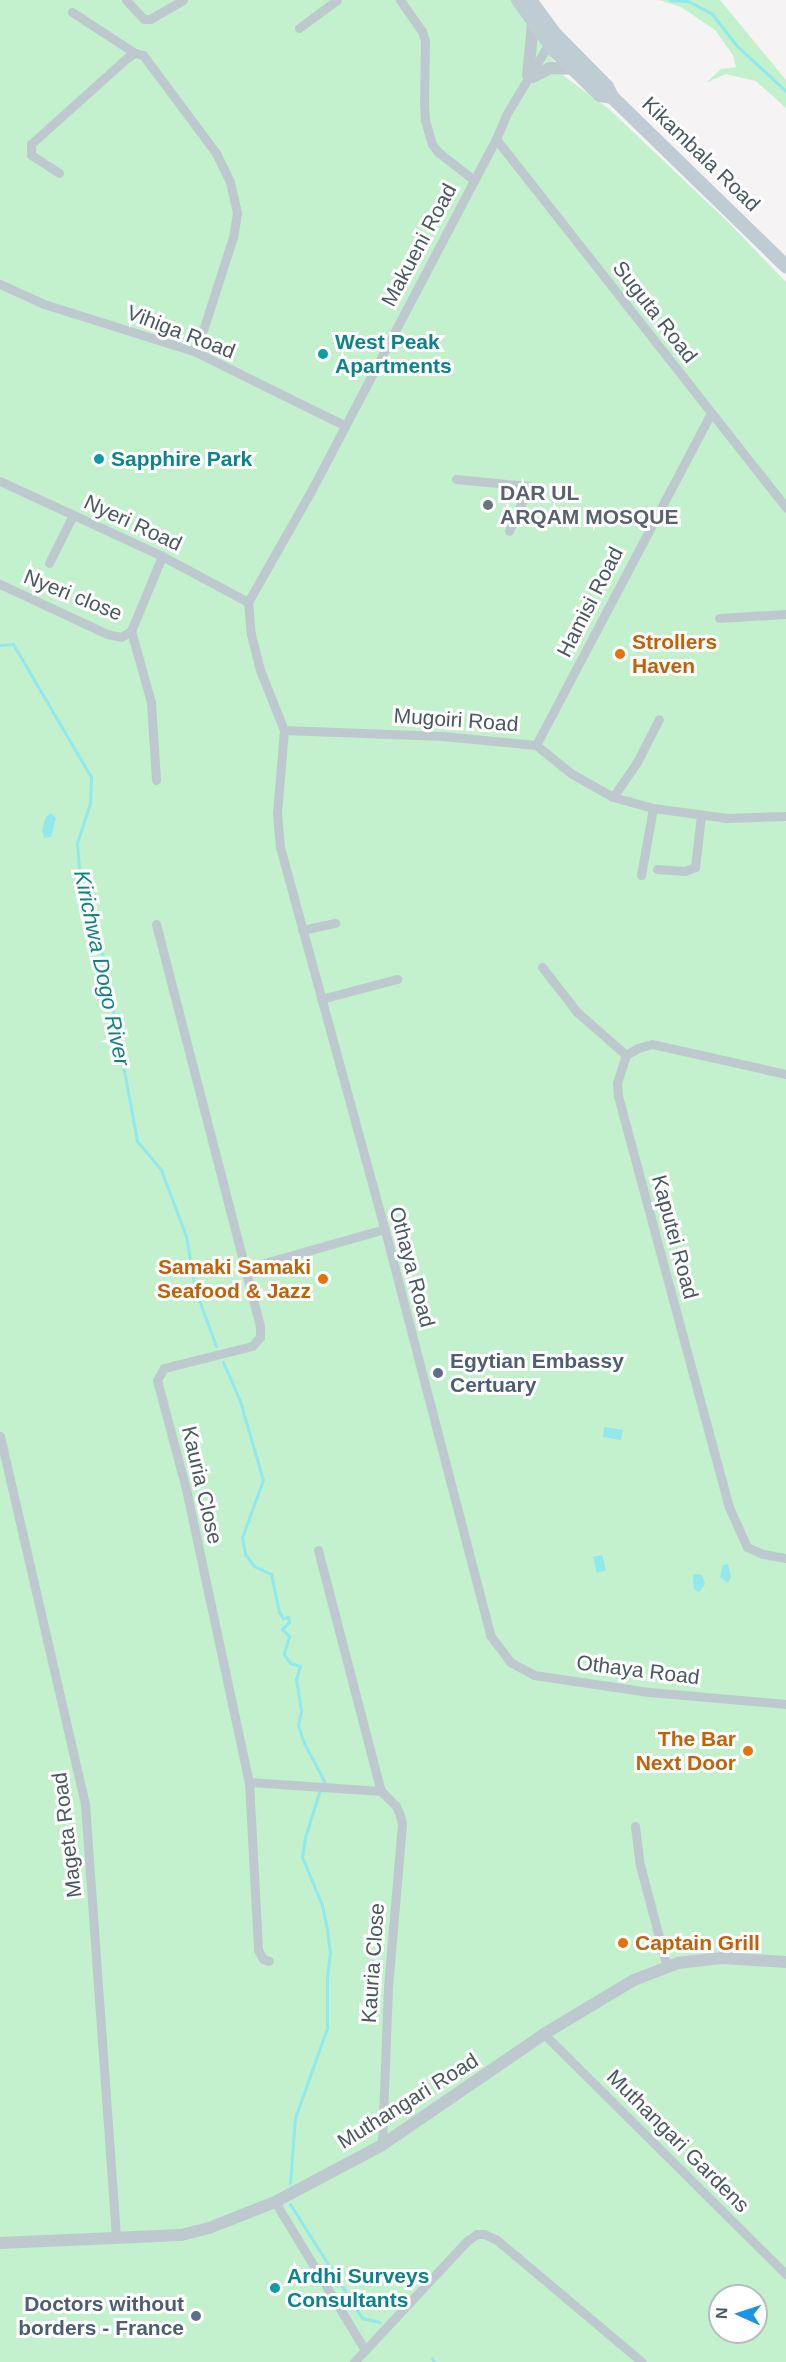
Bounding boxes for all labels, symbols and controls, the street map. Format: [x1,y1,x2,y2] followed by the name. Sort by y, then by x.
[637,91,765,217] street label: Kikambala Road
[376,179,462,311] street label: Makueni Road
[607,256,703,368] street label: Suguta Road
[123,300,239,364] street label: Vihiga Road
[335,329,452,379] place label: West Peak Apartments
[316,347,330,361] marker: West Peak Apartments
[111,446,252,472] place label: Sapphire Park
[92,452,106,466] marker: Sapphire Park
[500,480,678,530] place label: DAR UL ARQAM MOSQUE
[80,489,186,557] street label: Nyeri Road
[481,498,495,512] marker: DAR UL ARQAM MOSQUE
[551,543,629,661] street label: Hamisi Road
[20,564,126,626] street label: Nyeri close
[632,629,717,679] place label: Strollers Haven
[613,647,627,661] marker: Strollers Haven
[393,703,519,737] street label: Mugoiri Road
[68,868,136,1068] water label: Kirichwa Dogo River
[646,1172,704,1302] street label: Kaputei Road
[384,1204,440,1330] street label: Othaya Road
[157,1254,311,1304] place label: Samaki Samaki Seafood & Jazz
[316,1272,330,1286] marker: Samaki Samaki Seafood & Jazz
[450,1348,624,1398] place label: Egytian Embassy Certuary
[431,1366,445,1380] marker: Egytian Embassy Certuary
[176,1424,228,1546] street label: Kauria Close
[575,1650,701,1690] street label: Othaya Road
[636,1726,736,1776] place label: The Bar Next Door
[741,1744,755,1758] marker: The Bar Next Door
[47,1771,87,1899] street label: Mageta Road
[356,1902,390,2024] street label: Kauria Close
[635,1930,760,1956] place label: Captain Grill
[616,1936,630,1950] marker: Captain Grill
[333,2048,483,2154] street label: Muthangari Road
[601,2064,755,2218] street label: Muthangari Gardens
[287,2263,429,2313] place label: Ardhi Surveys Consultants
[268,2281,282,2295] marker: Ardhi Surveys Consultants
[708,2284,768,2344] north arrow
[18,2291,184,2341] place label: Doctors without borders - France
[713,2307,730,2319] text: N
[189,2309,203,2323] marker: Doctors without borders - France

